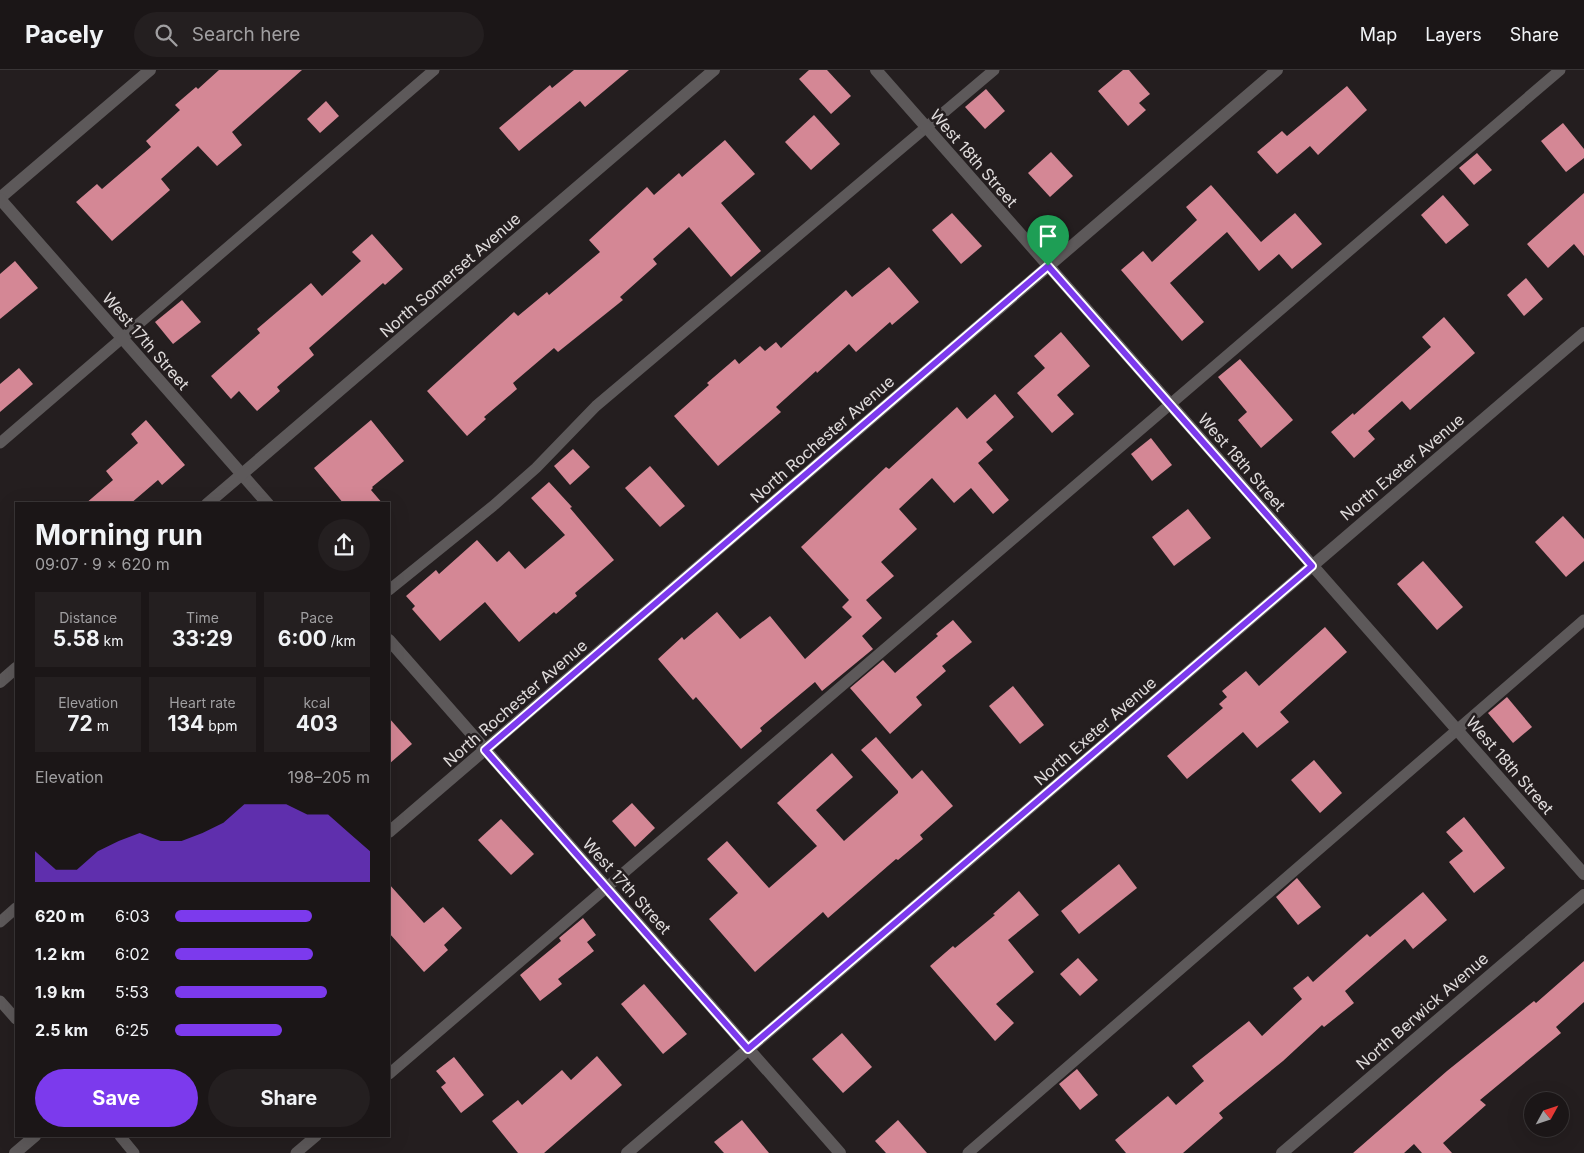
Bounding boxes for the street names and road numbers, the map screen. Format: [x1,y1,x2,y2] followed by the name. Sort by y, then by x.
[926,105,1022,211] street label: West 18th Street
[375,208,525,342] street label: North Somerset Avenue
[98,288,194,394] street label: West 17th Street
[746,371,898,507] street label: North Rochester Avenue
[1194,409,1290,515] street label: West 18th Street
[1336,409,1468,525] street label: North Exeter Avenue
[439,635,591,771] street label: North Rochester Avenue
[1030,672,1160,790] street label: North Exeter Avenue
[1462,712,1558,818] street label: West 18th Street
[579,834,675,938] street label: West 17th Street
[1352,948,1492,1074] street label: North Berwick Avenue

